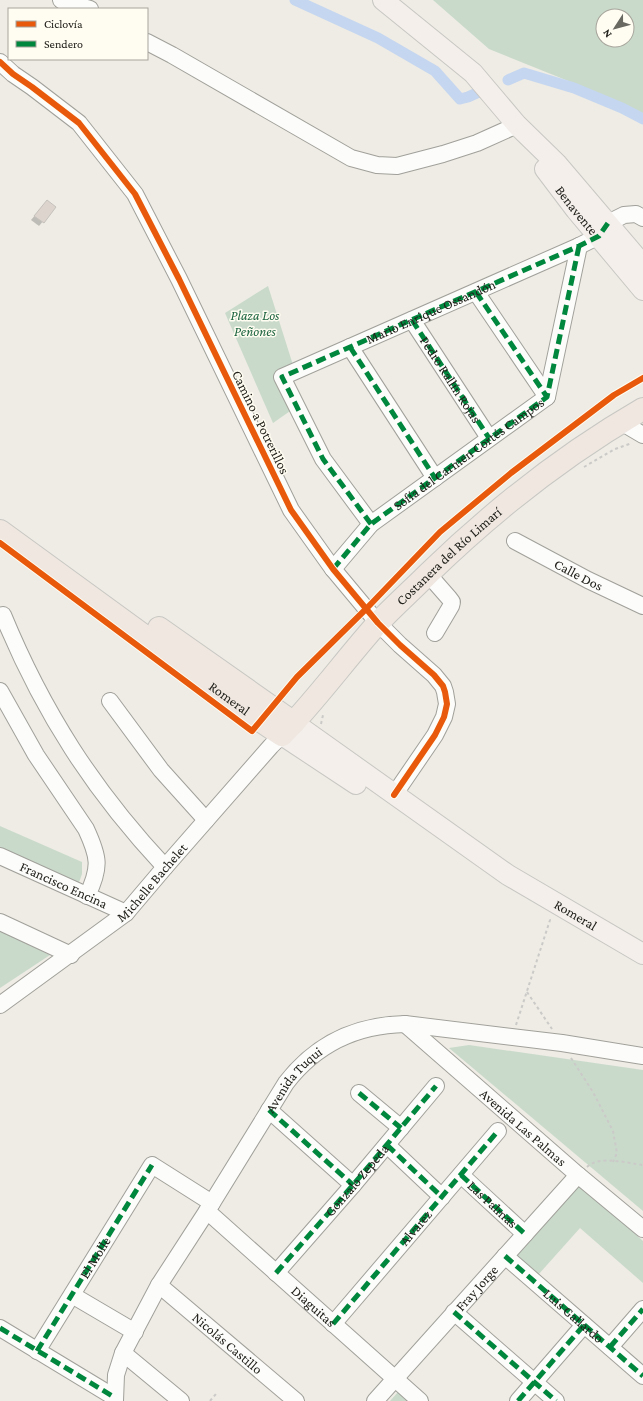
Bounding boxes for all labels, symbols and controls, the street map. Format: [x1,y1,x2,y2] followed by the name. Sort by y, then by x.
[8,8,148,60] legend
[595,8,635,48] north arrow
[44,17,83,31] text: Ciclovía
[600,27,614,40] text: N
[44,37,83,51] text: Sendero
[552,182,601,238] street label: Benavente
[364,276,498,347] street label: Mario Enrique Ossandón
[231,307,280,339] park label: Plaza Los Peñones
[417,333,485,426] street label: Pedro Rallín Rojas
[229,368,293,476] street label: Camino a Potrerillos
[390,394,547,514] street label: Sofía del Carmen Cortés Campos
[393,503,505,608] street label: Costanera del Río Limarí
[552,555,605,594] street label: Calle Dos
[206,678,254,719] street label: Romeral
[114,840,190,925] street label: Michelle Bachelet
[17,858,111,912] street label: Francisco Encina
[552,896,600,934] street label: Romeral
[262,1043,325,1115] street label: Avenida Tuqui
[477,1085,570,1169] street label: Avenida Las Palmas
[321,1140,392,1220] street label: Gonzalo Zepeda
[464,1177,521,1231] street label: Las Palmas
[396,1207,435,1248] street label: Alvarez
[76,1234,114,1281] street label: El Molle
[452,1262,501,1314] street label: Fray Jorge
[288,1282,339,1330] street label: Diaguitas
[540,1285,607,1346] street label: Luis Gallardo
[189,1309,266,1377] street label: Nicolás Castillo

